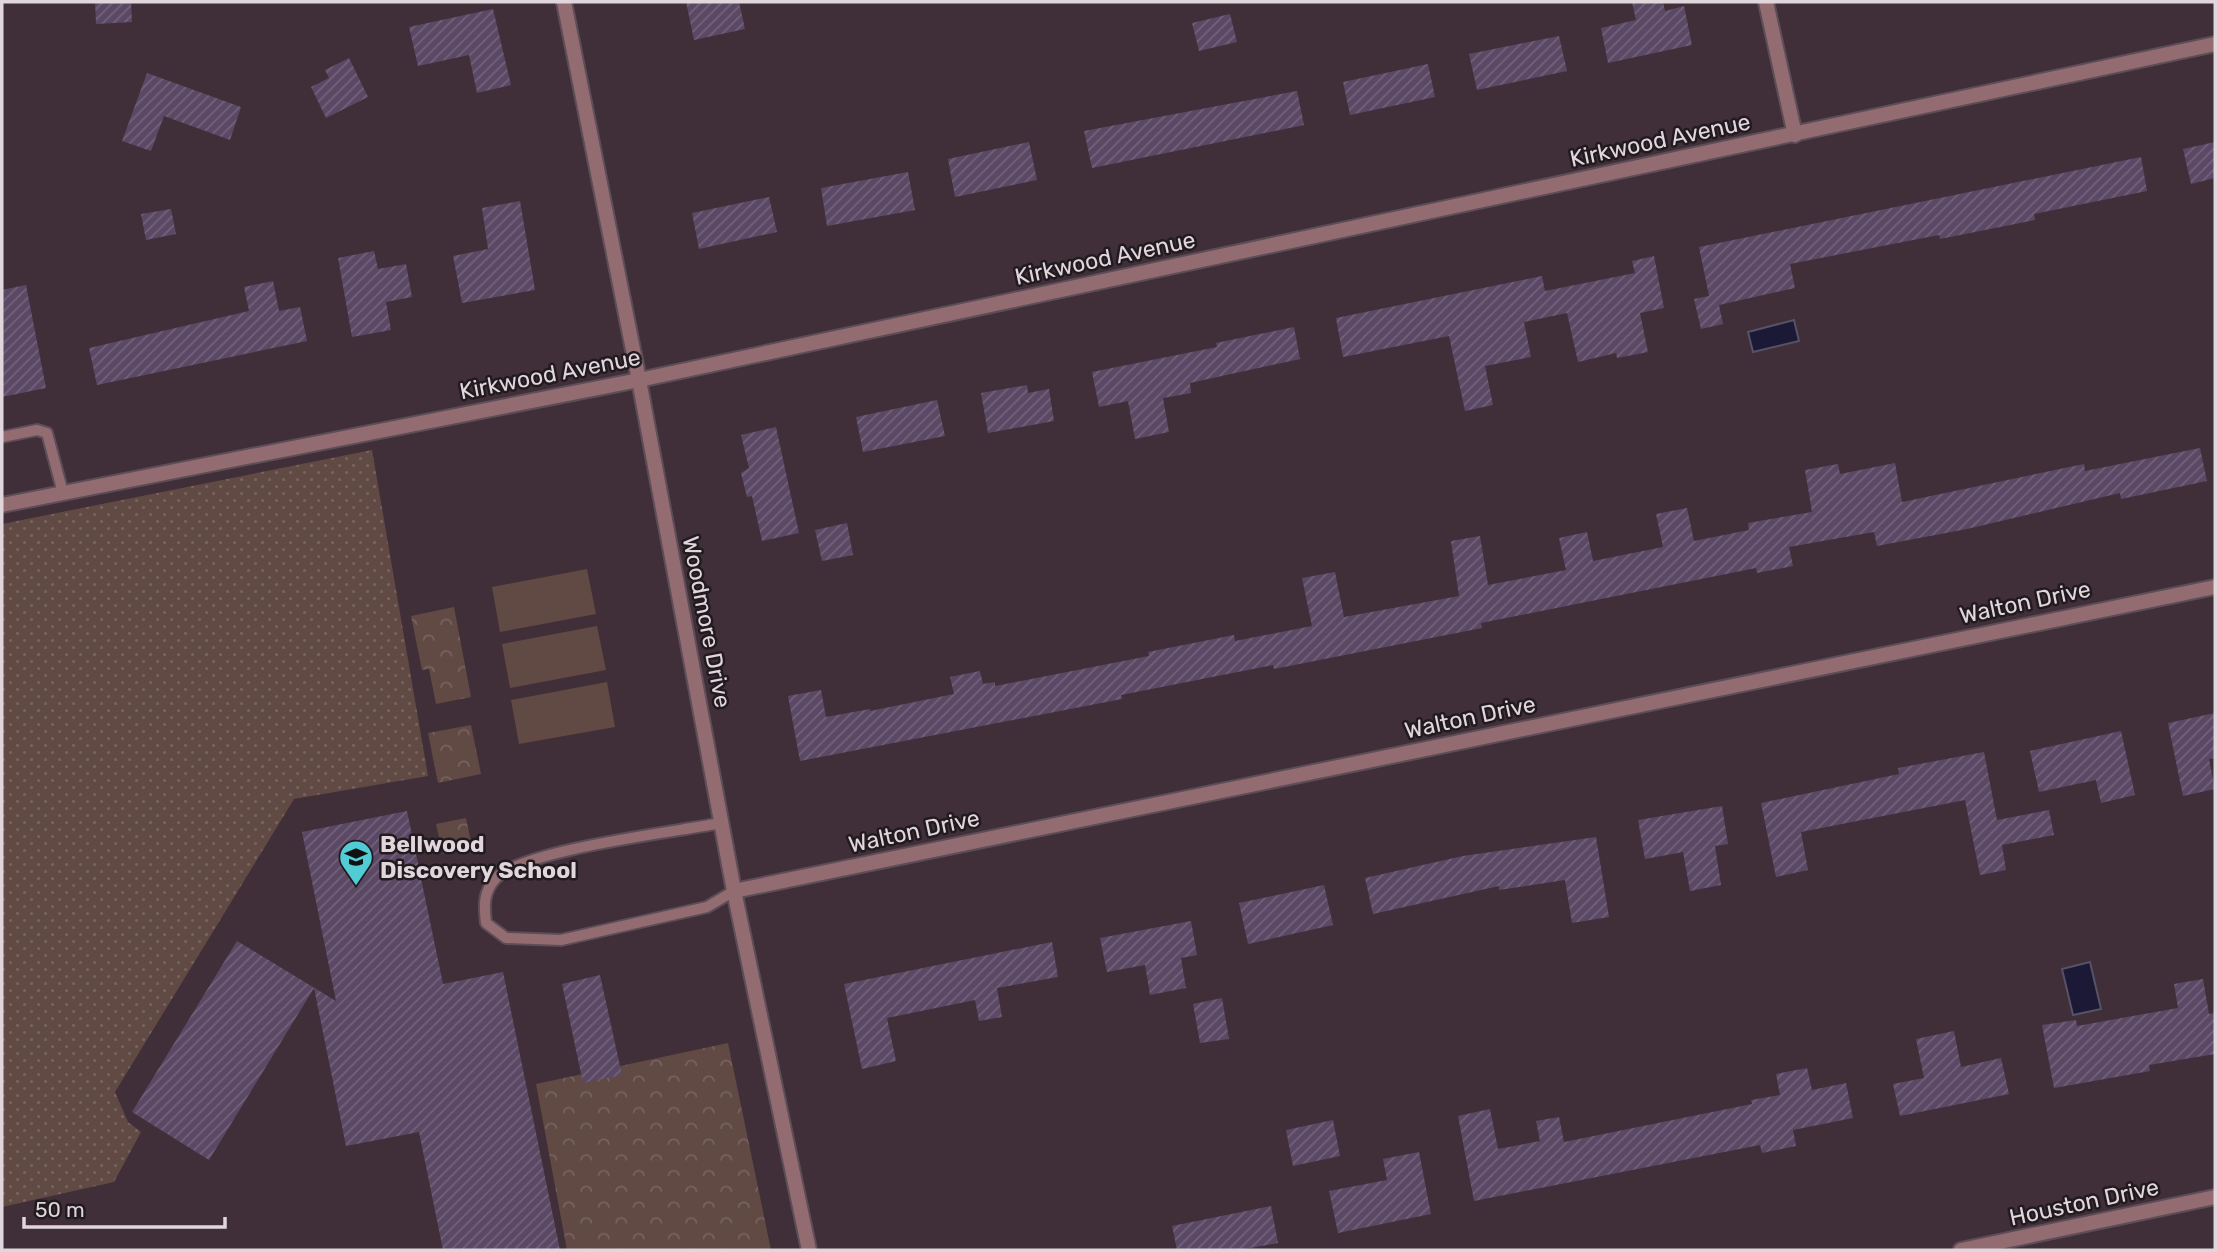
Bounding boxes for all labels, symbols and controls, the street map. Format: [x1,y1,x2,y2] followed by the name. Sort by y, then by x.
[1567,107,1753,173] street label: Kirkwood Avenue
[1012,225,1198,291] street label: Kirkwood Avenue
[457,343,643,405] street label: Kirkwood Avenue
[677,534,737,710] street label: Woodmore Drive
[1957,574,2093,630] street label: Walton Drive
[1402,689,1538,745] street label: Walton Drive
[846,803,982,859] street label: Walton Drive
[380,830,577,884] place label: Bellwood Discovery School
[337,838,375,887] school or university icon: Bellwood Discovery School
[2007,1172,2161,1232] street label: Houston Drive
[24,1186,226,1230] scale bar
[35,1197,85,1222] text: 50 m

